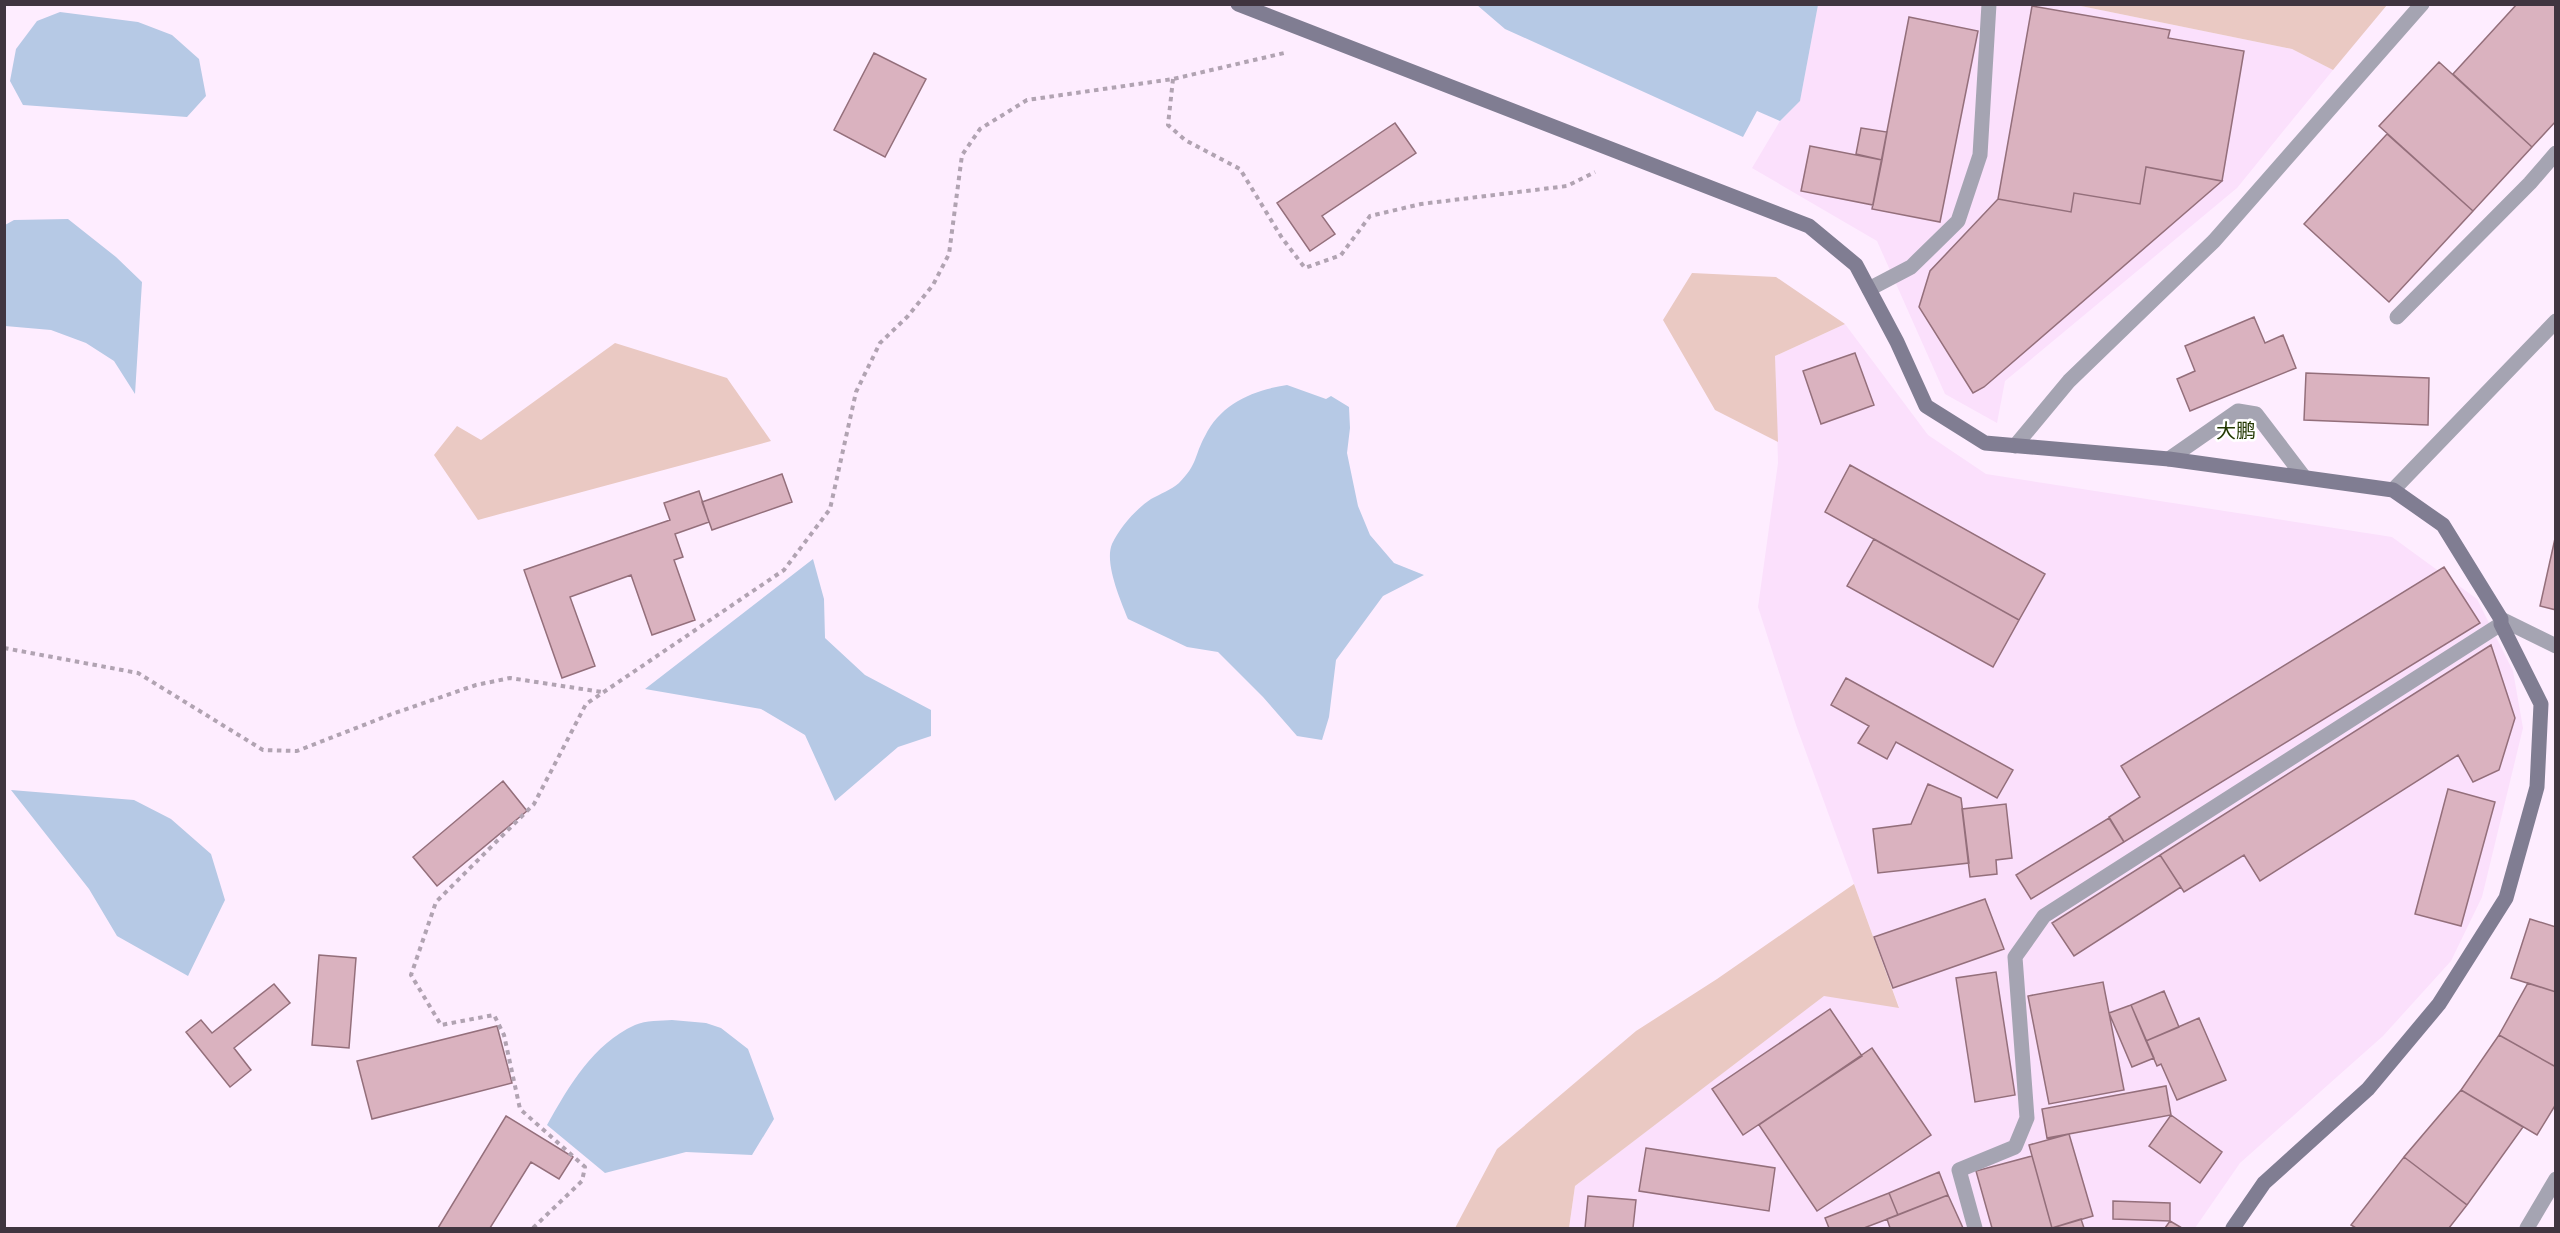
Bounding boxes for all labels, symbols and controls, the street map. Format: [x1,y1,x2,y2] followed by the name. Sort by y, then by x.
[2216,418,2256,443] district label: 大鹏

